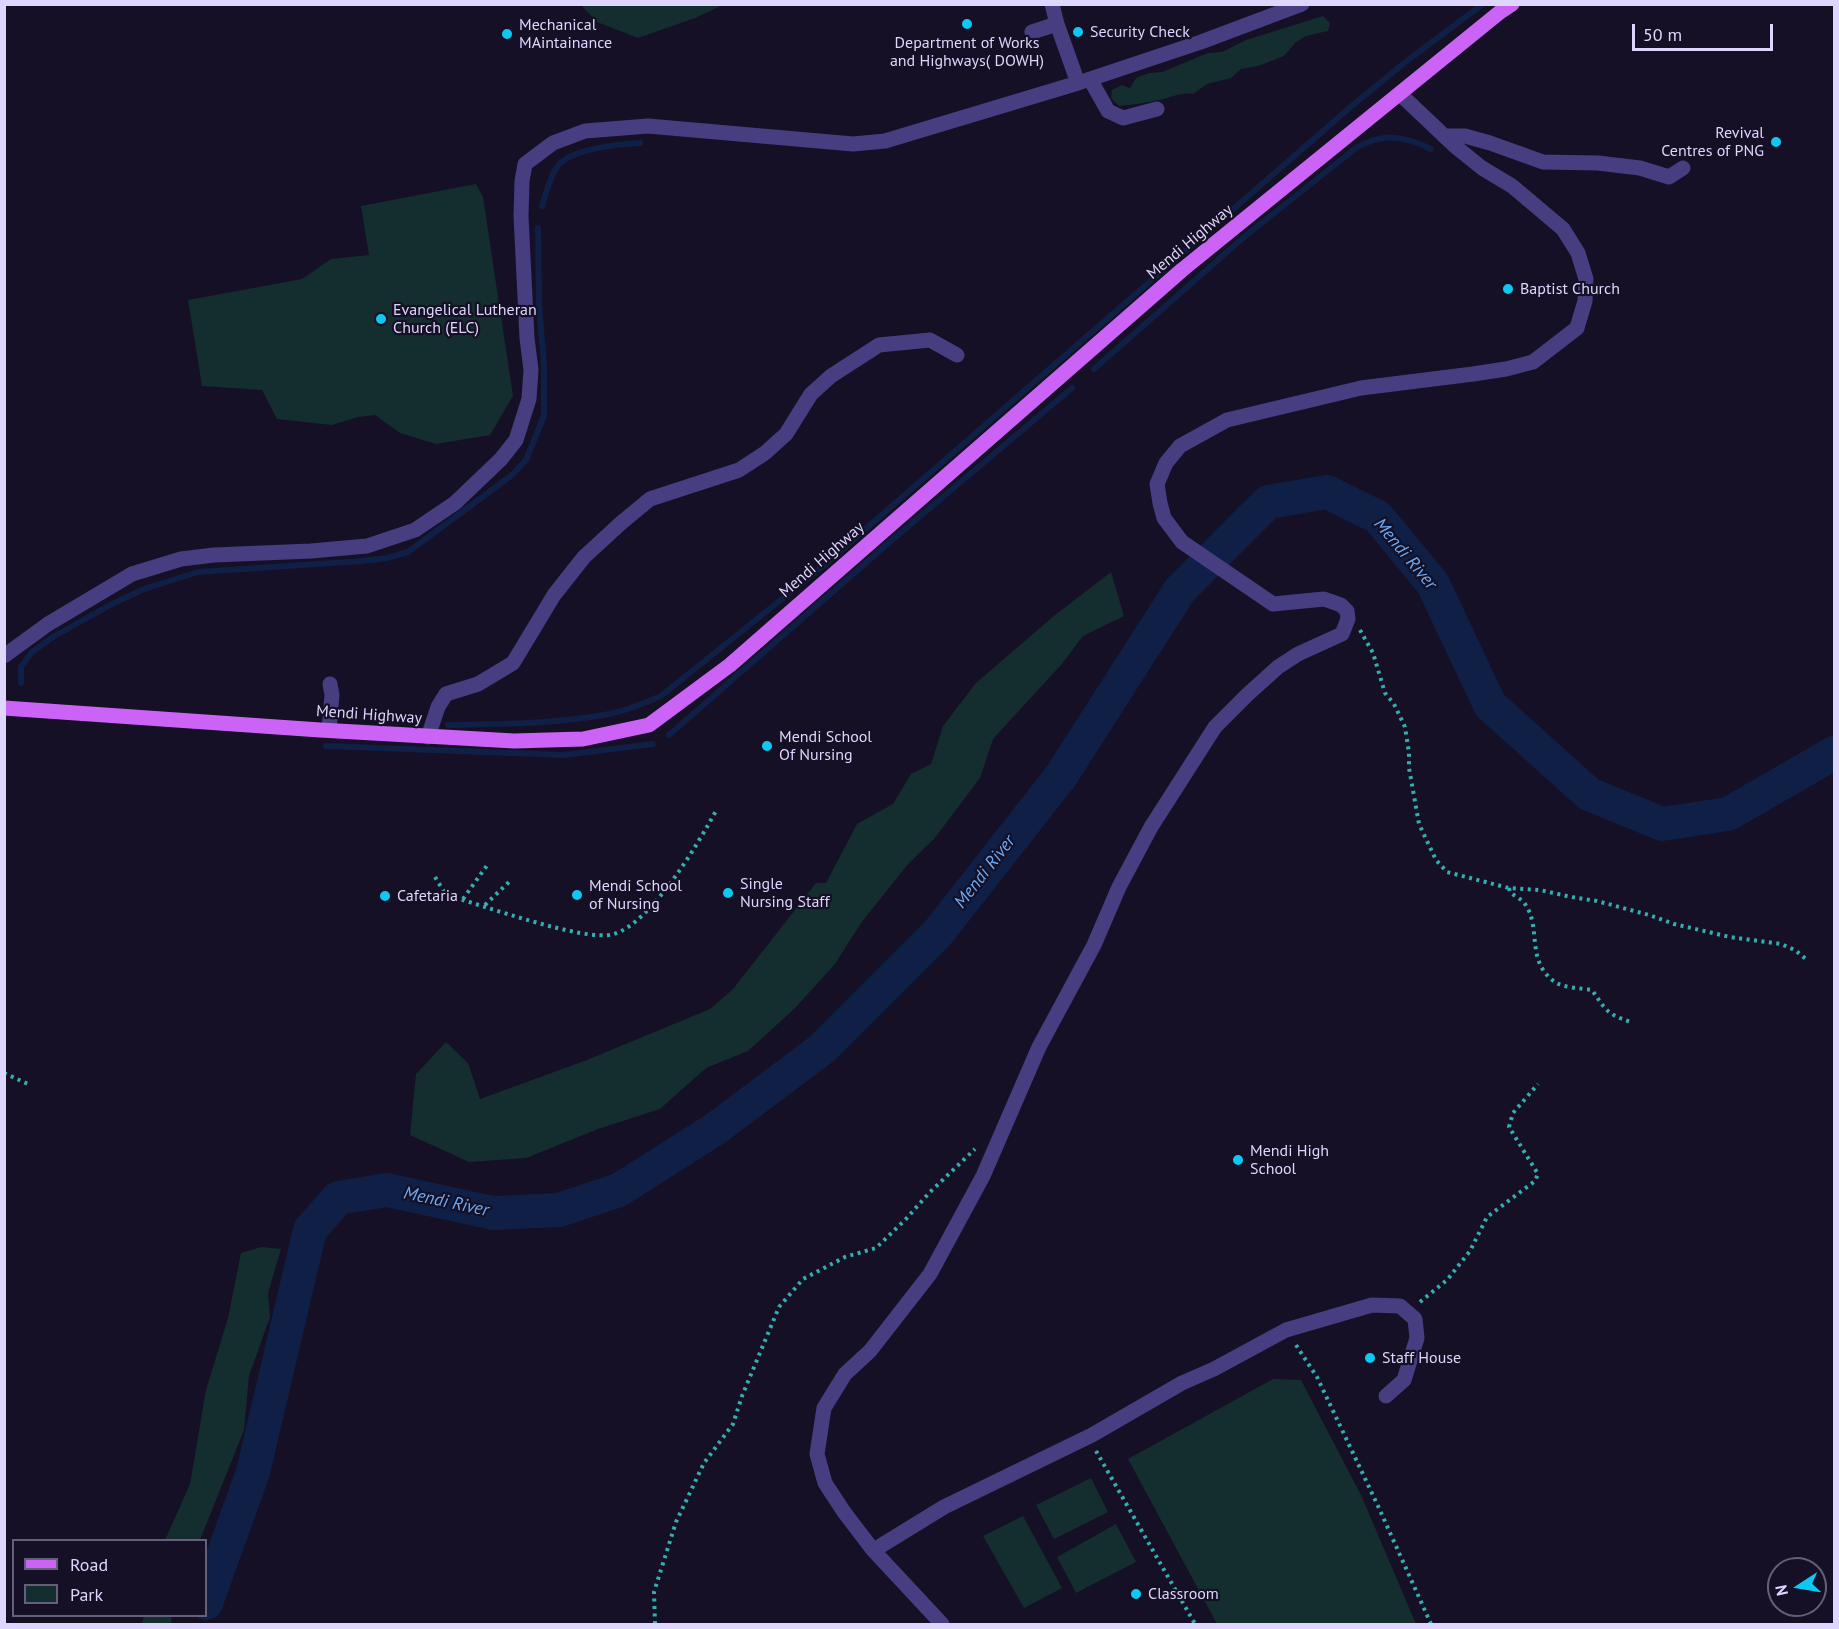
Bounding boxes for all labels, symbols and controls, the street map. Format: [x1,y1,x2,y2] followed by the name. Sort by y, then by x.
[1635,12,1776,50] scale bar
[519,15,612,53] place label: Mechanical MAintainance
[960,17,974,31] marker: Department of Works and Highways( DOWH)
[1090,22,1190,42] place label: Security Check
[1643,23,1682,46] text: 50 m
[1071,25,1085,39] marker: Security Check
[500,27,514,41] marker: Mechanical MAintainance
[890,33,1044,71] place label: Department of Works and Highways( DOWH)
[1661,123,1764,161] place label: Revival Centres of PNG
[1769,135,1783,149] marker: Revival Centres of PNG
[1143,201,1237,283] street label: Mendi Highway
[1520,279,1620,299] place label: Baptist Church
[1501,282,1515,296] marker: Baptist Church
[393,300,537,338] place label: Evangelical Lutheran Church (ELC)
[374,312,388,326] marker: Evangelical Lutheran Church (ELC)
[1369,514,1441,594] water label: Mendi River
[776,518,868,602] street label: Mendi Highway
[315,702,423,728] street label: Mendi Highway
[779,727,872,765] place label: Mendi School Of Nursing
[760,739,774,753] marker: Mendi School Of Nursing
[950,831,1020,913] water label: Mendi River
[740,874,830,912] place label: Single Nursing Staff
[589,876,682,914] place label: Mendi School of Nursing
[397,886,458,906] place label: Cafetaria
[721,886,735,900] marker: Single Nursing Staff
[570,888,584,902] marker: Mendi School of Nursing
[378,889,392,903] marker: Cafetaria
[1250,1141,1329,1179] place label: Mendi High School
[1231,1153,1245,1167] marker: Mendi High School
[401,1182,491,1222] water label: Mendi River
[1382,1348,1461,1368] place label: Staff House
[1363,1351,1377,1365] marker: Staff House
[12,1539,207,1617] legend
[70,1553,108,1576] text: Road
[1767,1557,1827,1617] north arrow
[70,1583,103,1606] text: Park
[1770,1583,1792,1598] text: N
[1148,1584,1219,1604] place label: Classroom
[1129,1587,1143,1601] marker: Classroom

